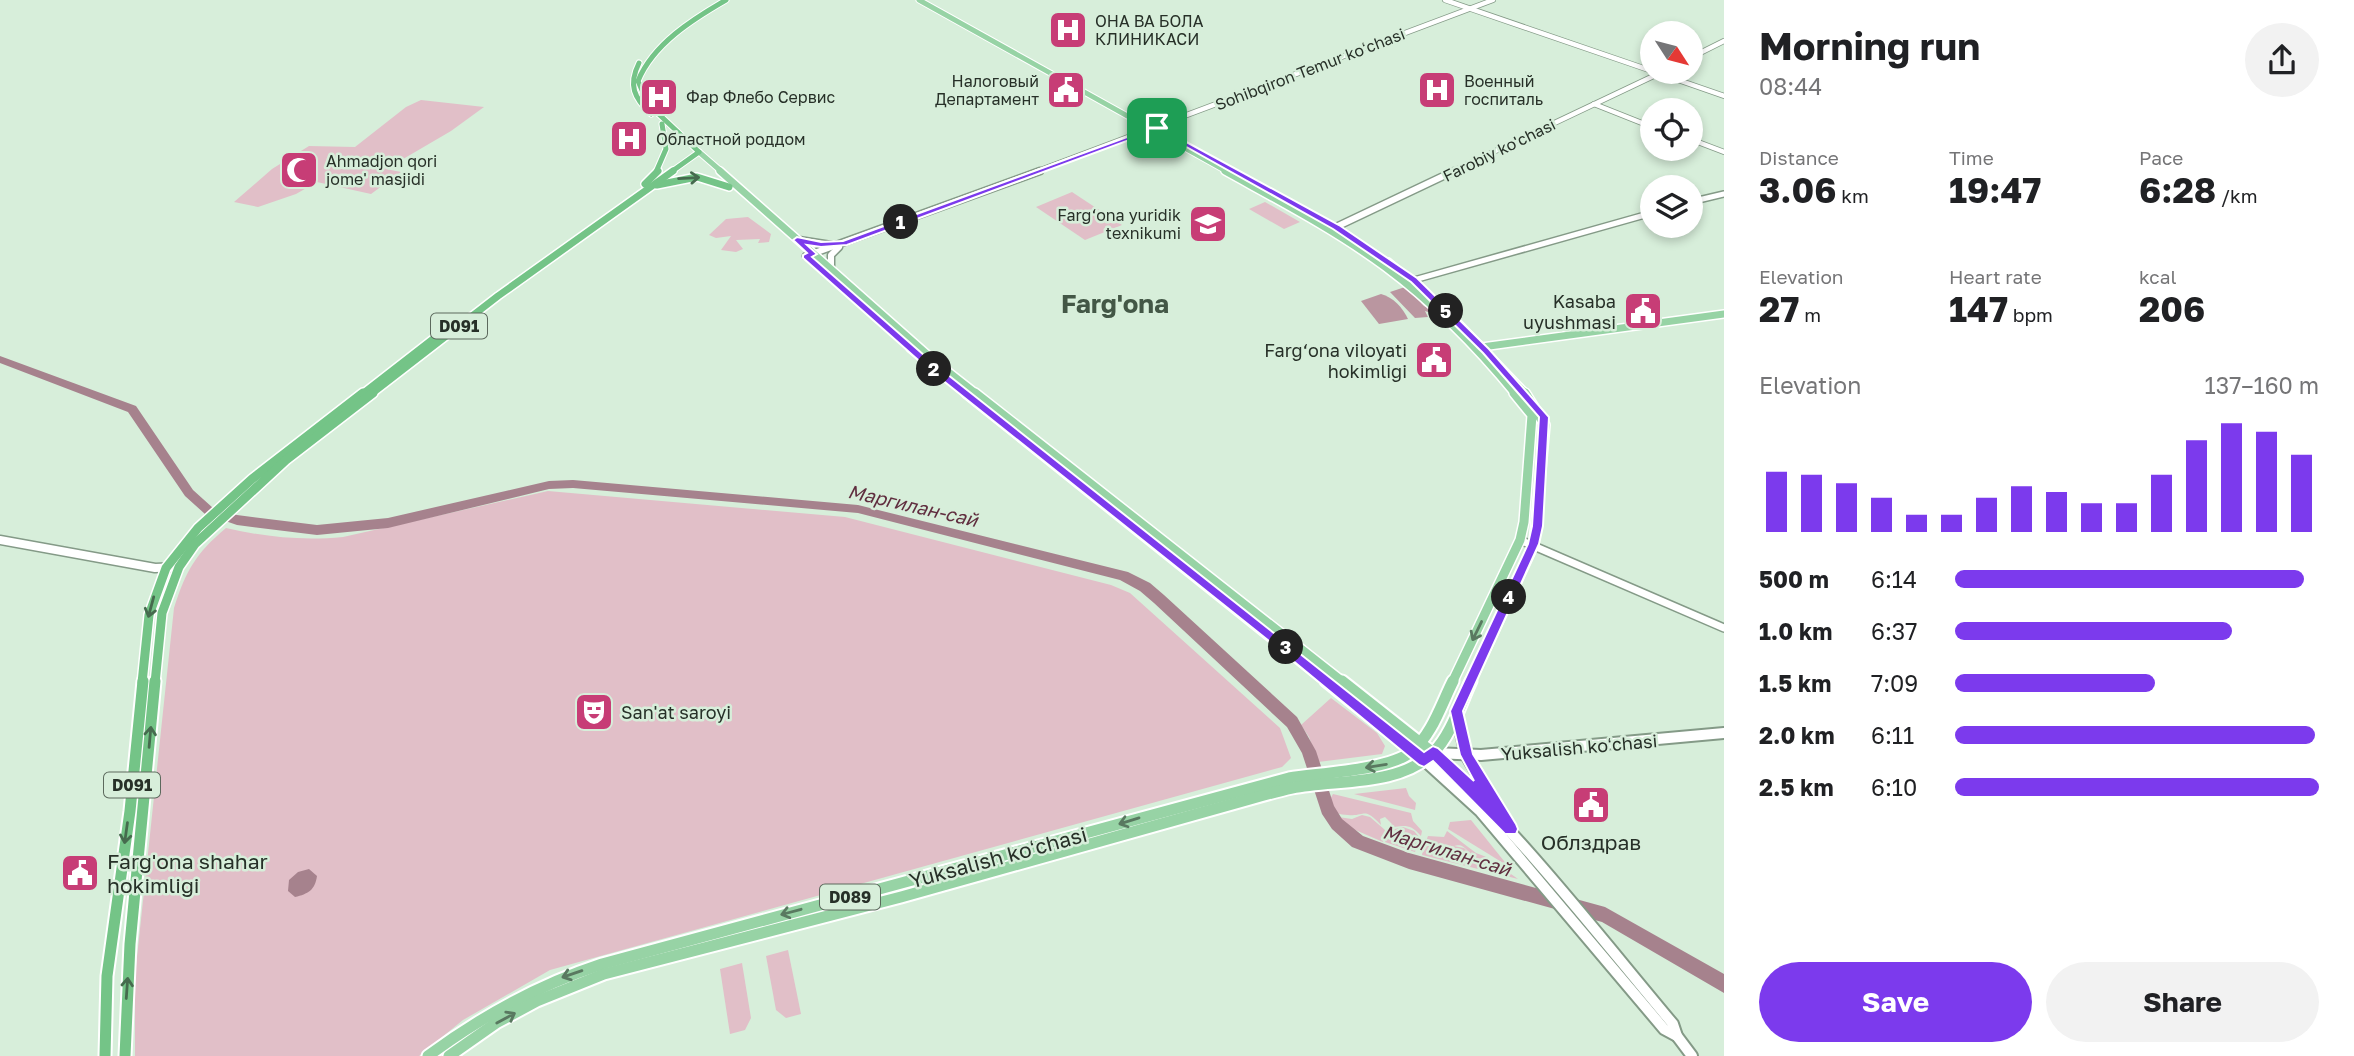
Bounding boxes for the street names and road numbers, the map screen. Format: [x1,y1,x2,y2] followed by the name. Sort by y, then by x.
[1212,24,1408,114] street label: Sohibqiron Temur koʻchasi
[1439,114,1559,186] street label: Farobiy ko'chasi
[431,314,487,338] road number: D091
[1500,729,1658,765] street label: Yuksalish koʻchasi
[104,772,160,798] road number: D091
[906,821,1090,893] street label: Yuksalish koʻchasi
[820,884,880,909] road number: D089

